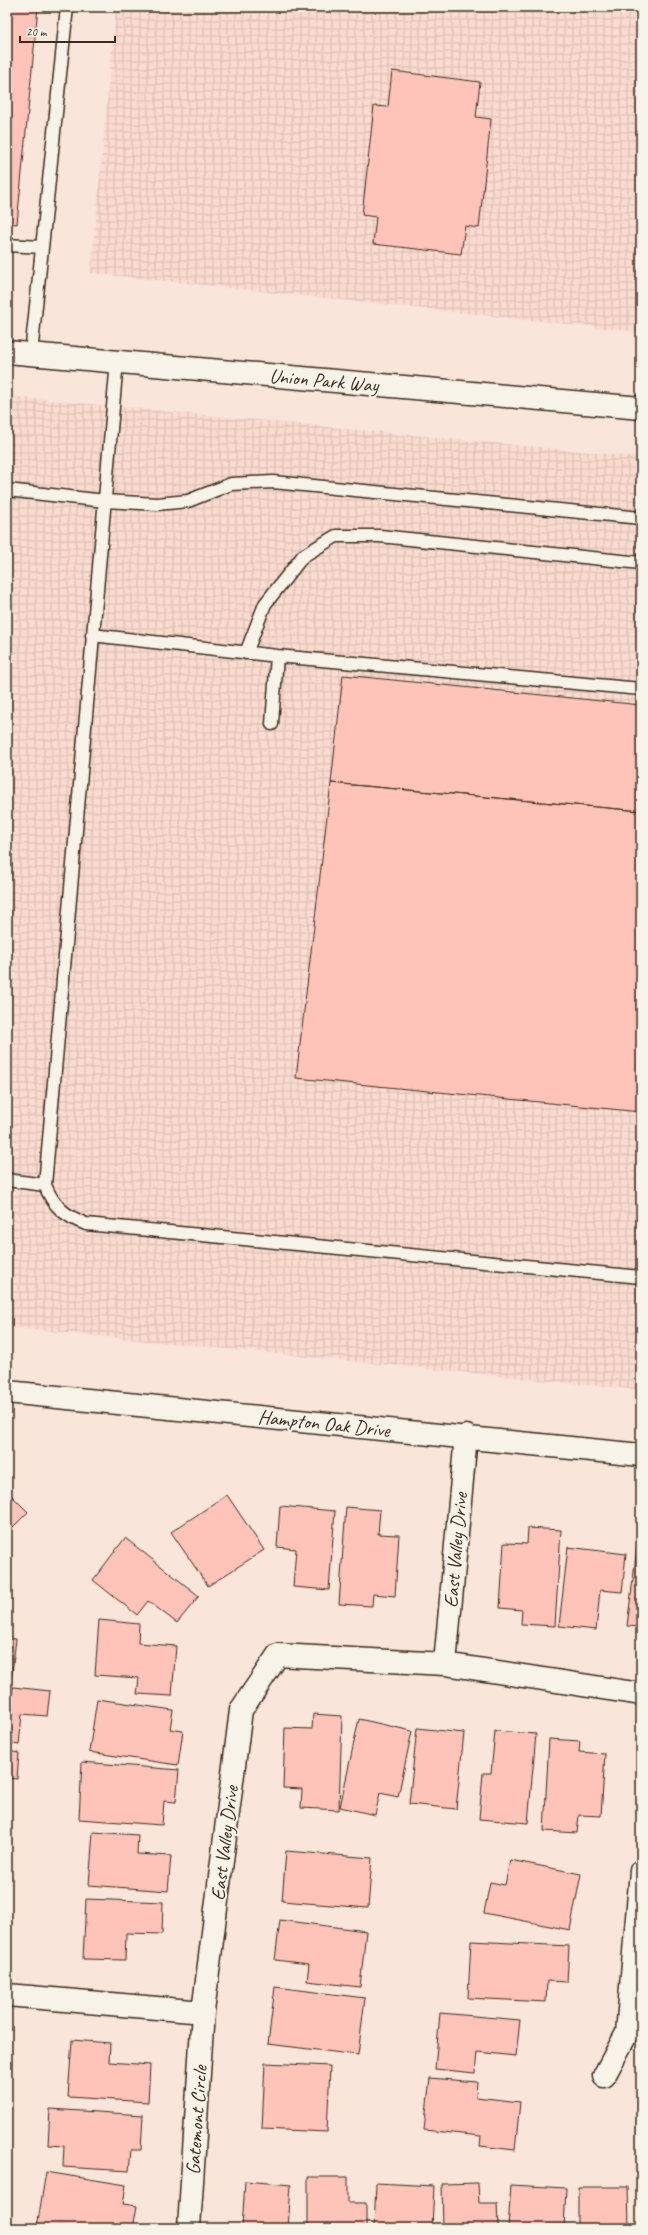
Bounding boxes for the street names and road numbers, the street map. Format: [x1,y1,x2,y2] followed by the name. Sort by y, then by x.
[268,363,381,398] street label: Union Park Way
[257,1404,393,1443] street label: Hampton Oak Drive
[438,1490,473,1608] street label: East Valley Drive
[205,1783,244,1902] street label: East Valley Drive
[180,2063,213,2175] street label: Gatemont Circle

